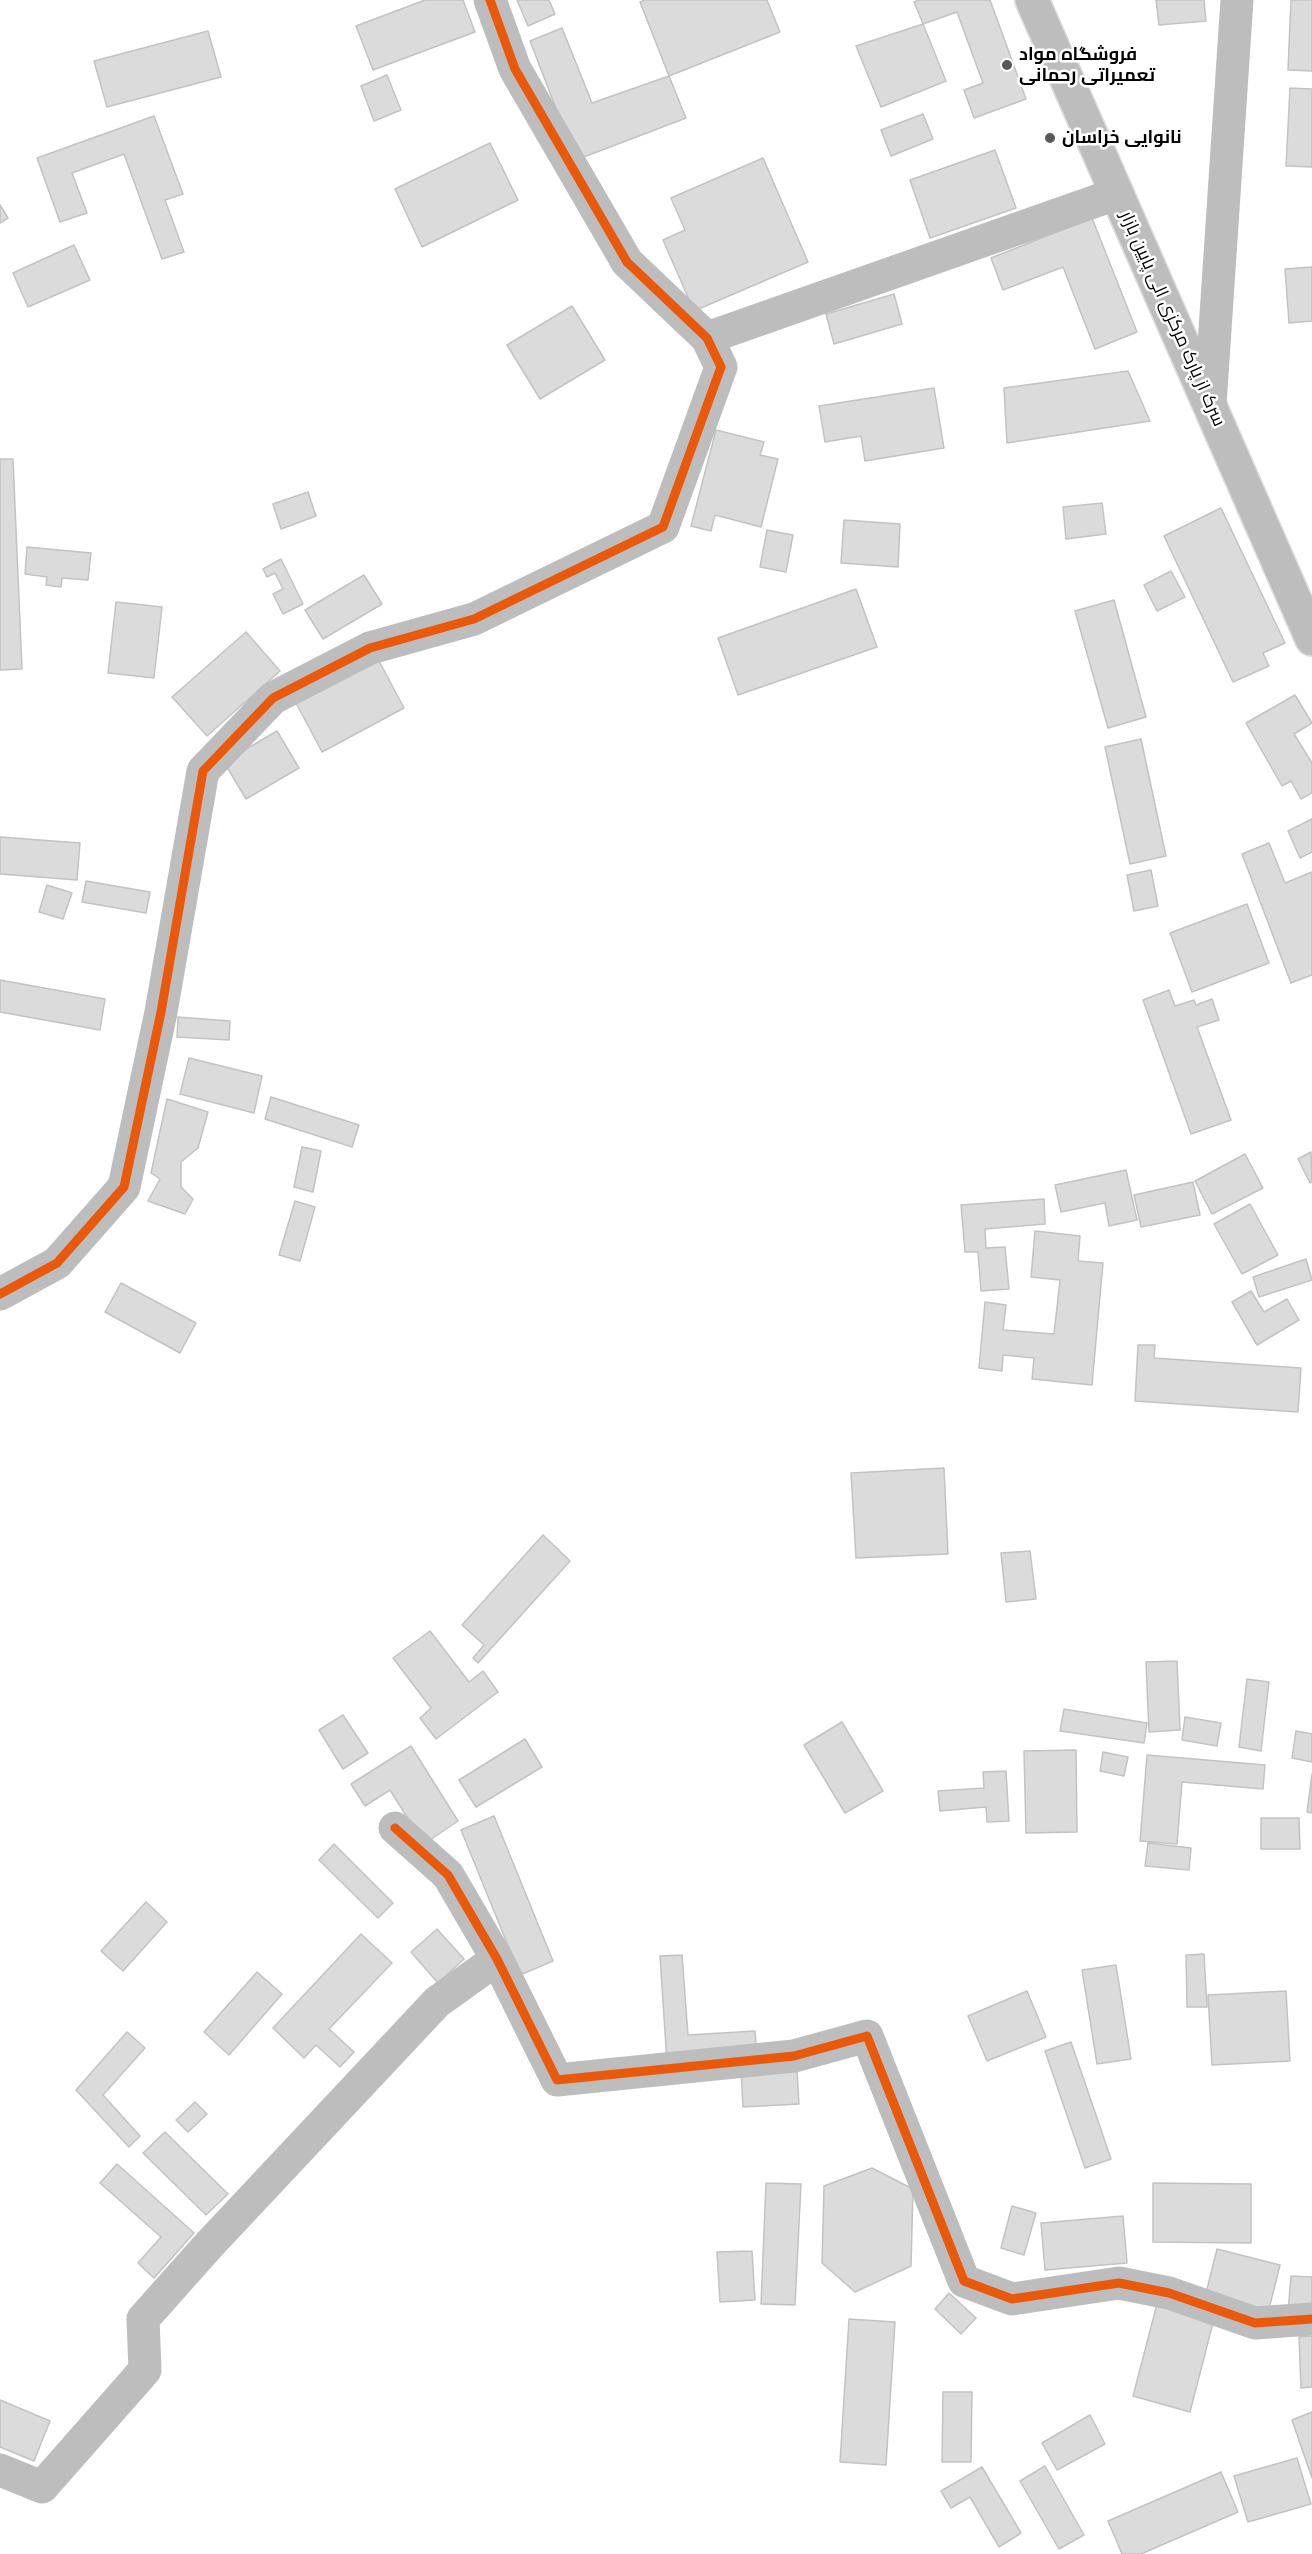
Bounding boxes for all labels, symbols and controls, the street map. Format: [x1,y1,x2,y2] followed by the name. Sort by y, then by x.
[1019,44,1155,86] place label: فروشگاه مواد تعمیراتی رحمانی
[1000,58,1014,72] marker: فروشگاه مواد تعمیراتی رحمانی
[1062,127,1182,149] place label: نانوایی خراسان
[1043,131,1057,145] marker: نانوایی خراسان
[1115,208,1229,430] street label: سرک از پارک مرکزی الی پایین بازار

